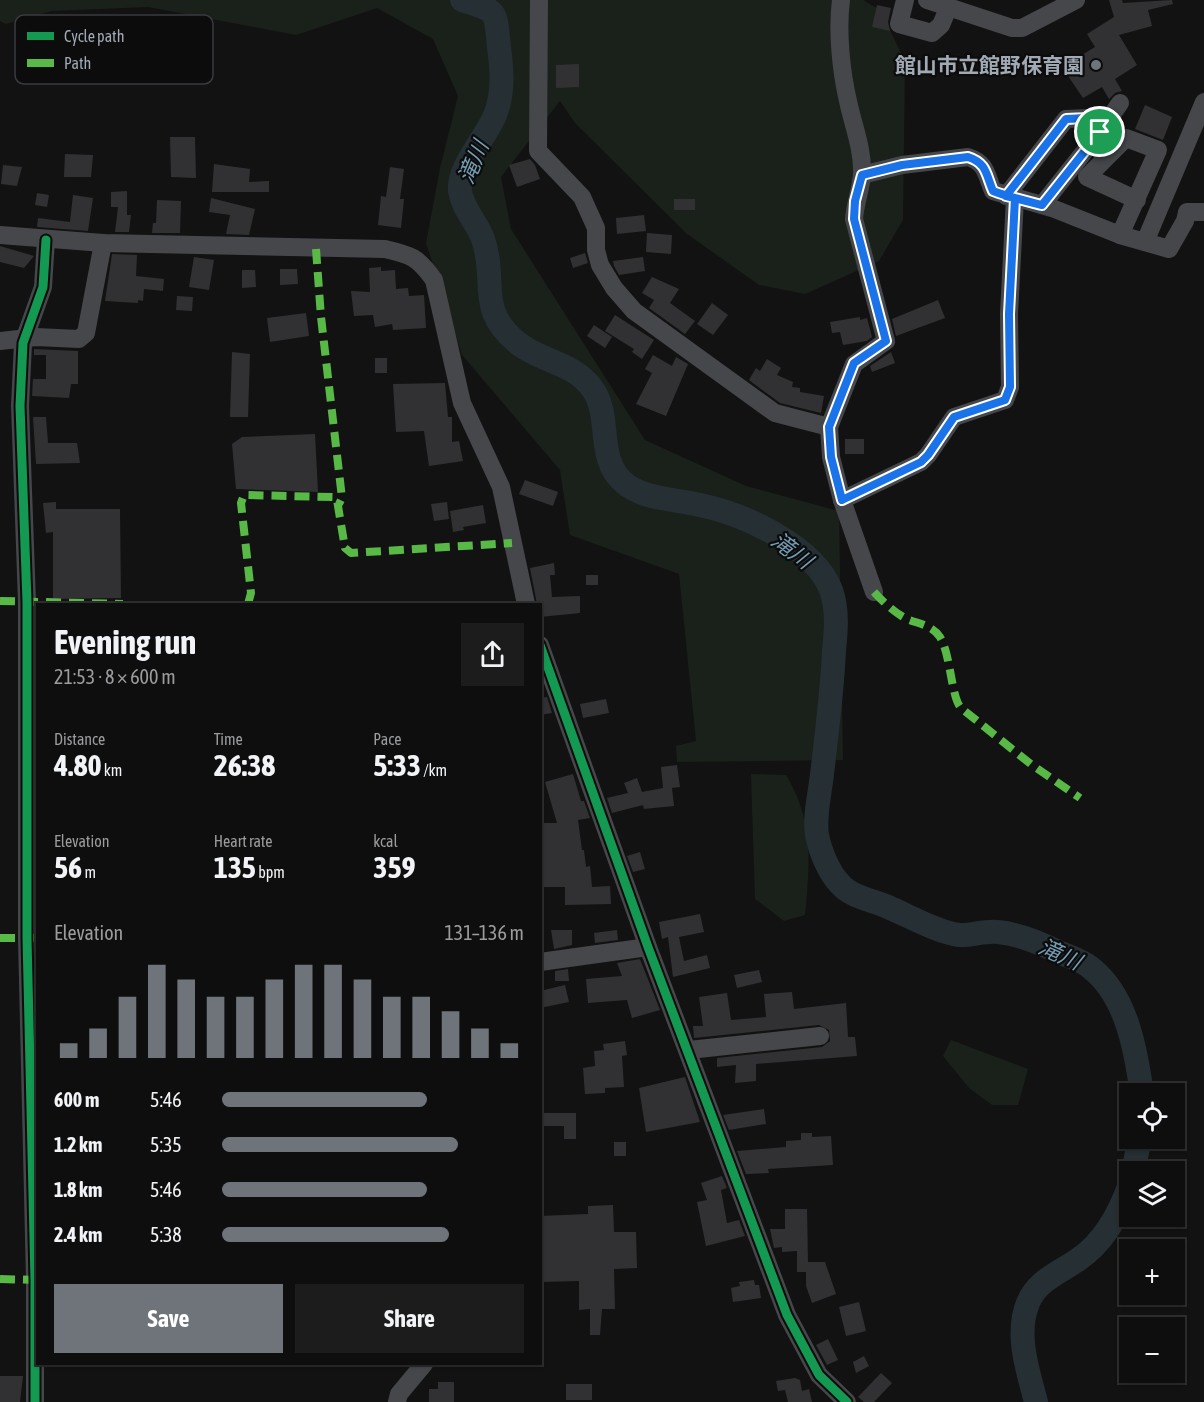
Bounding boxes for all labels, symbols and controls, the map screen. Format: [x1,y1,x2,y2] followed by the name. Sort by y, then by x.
[15,15,213,84] legend
[64,27,124,46] text: Cycle path
[895,53,1084,77] place label: 館山市立館野保育園
[64,54,91,72] text: Path
[1089,58,1103,72] marker: 館山市立館野保育園
[1074,106,1125,157] pin
[1083,115,1116,148] icon: arrive
[452,135,494,187] water label: 滝川
[767,526,819,575] water label: 滝川
[54,623,196,661] text: Evening run
[461,623,524,686] button: share
[54,665,176,688] text: 21:53 · 8 × 600 m
[54,730,105,748] text: Distance
[214,730,243,748] text: Time
[373,730,401,748] text: Pace
[54,748,102,782] text: 4.80
[214,748,275,782] text: 26:38
[373,748,421,782] text: 5:33
[102,761,122,779] text: km
[421,761,447,779] text: /km
[54,832,109,850] text: Elevation
[214,832,273,850] text: Heart rate
[373,832,398,850] text: kcal
[54,850,82,884] text: 56
[214,850,256,884] text: 135
[373,850,416,884] text: 359
[82,863,96,881] text: m
[256,863,285,881] text: bpm
[54,921,123,944] text: Elevation
[444,921,524,944] text: 131–136 m
[1035,933,1087,976] water label: 滝川
[1119,1083,1185,1383] map controls
[1119,1083,1185,1149] button: locate
[54,1088,99,1111] text: 600 m
[150,1088,182,1111] text: 5:46
[54,1133,102,1156] text: 1.2 km
[150,1133,182,1156] text: 5:35
[1119,1161,1185,1227] button: layers
[54,1178,102,1201] text: 1.8 km
[150,1178,182,1201] text: 5:46
[54,1223,102,1246] text: 2.4 km
[150,1223,182,1246] text: 5:38
[1119,1239,1185,1305] button: +
[54,1284,283,1353] button: Save
[295,1284,524,1353] button: Share
[1119,1317,1185,1383] button: −

